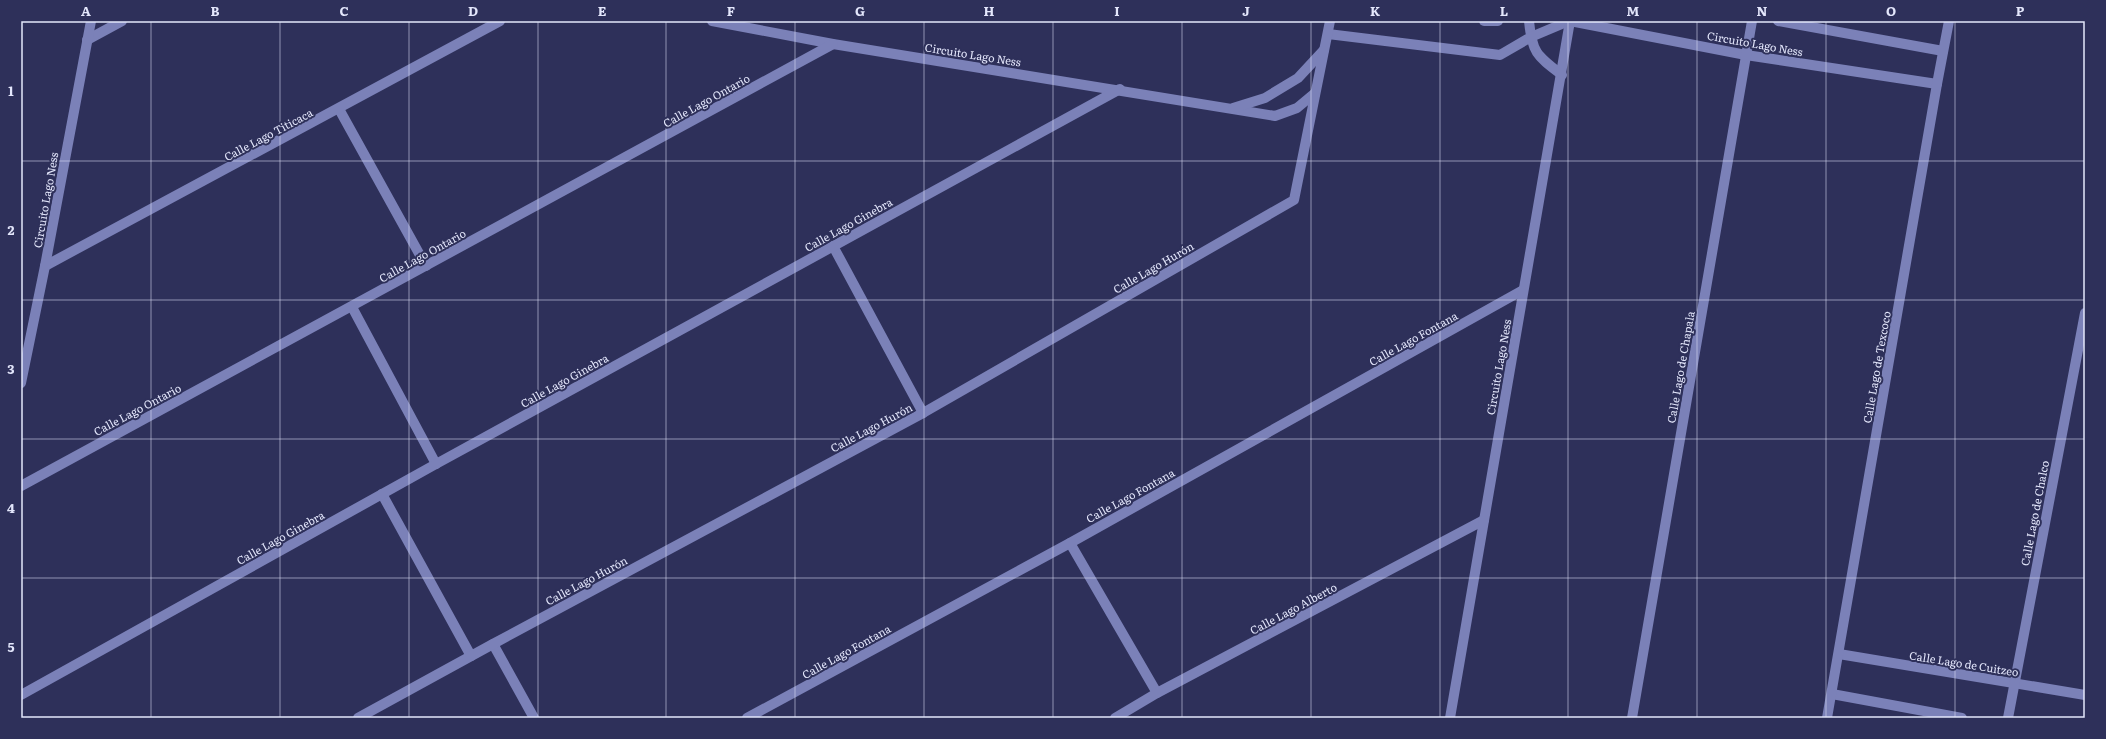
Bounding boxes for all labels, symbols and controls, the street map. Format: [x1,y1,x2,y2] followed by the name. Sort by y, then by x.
[81,1,91,20] text: A
[211,1,220,20] text: B
[339,1,349,20] text: C
[468,1,478,20] text: D
[598,1,607,20] text: E
[727,1,735,20] text: F
[855,1,865,20] text: G
[984,1,995,20] text: H
[1114,1,1120,20] text: I
[1242,1,1250,20] text: J
[1370,1,1381,20] text: K
[1500,1,1508,20] text: L
[1627,1,1640,20] text: M
[1757,1,1768,20] text: N
[1886,1,1896,20] text: O
[2016,1,2025,20] text: P
[1706,27,1804,59] street label: Circuito Lago Ness
[924,39,1022,69] street label: Circuito Lago Ness
[660,69,752,131] street label: Calle Lago Ontario
[8,81,14,100] text: 1
[221,104,315,164] street label: Calle Lago Titicaca
[29,151,61,249] street label: Circuito Lago Ness
[801,193,895,255] street label: Calle Lago Ginebra
[8,220,15,239] text: 2
[376,224,468,286] street label: Calle Lago Ontario
[1110,237,1196,297] street label: Calle Lago Hurón
[1366,307,1460,369] street label: Calle Lago Fontana
[1662,310,1698,424] street label: Calle Lago de Chapala
[1858,310,1894,424] street label: Calle Lago de Texcoco
[1482,318,1514,416] street label: Circuito Lago Ness
[517,349,611,411] street label: Calle Lago Ginebra
[7,359,15,378] text: 3
[90,379,184,439] street label: Calle Lago Ontario
[827,399,915,455] street label: Calle Lago Hurón
[2016,459,2052,567] street label: Calle Lago de Chalco
[1083,464,1177,526] street label: Calle Lago Fontana
[7,498,15,517] text: 4
[233,506,327,568] street label: Calle Lago Ginebra
[542,552,630,608] street label: Calle Lago Hurón
[1247,578,1339,638] street label: Calle Lago Alberto
[799,620,893,682] street label: Calle Lago Fontana
[7,637,15,656] text: 5
[1908,646,2020,680] street label: Calle Lago de Cuitzeo

